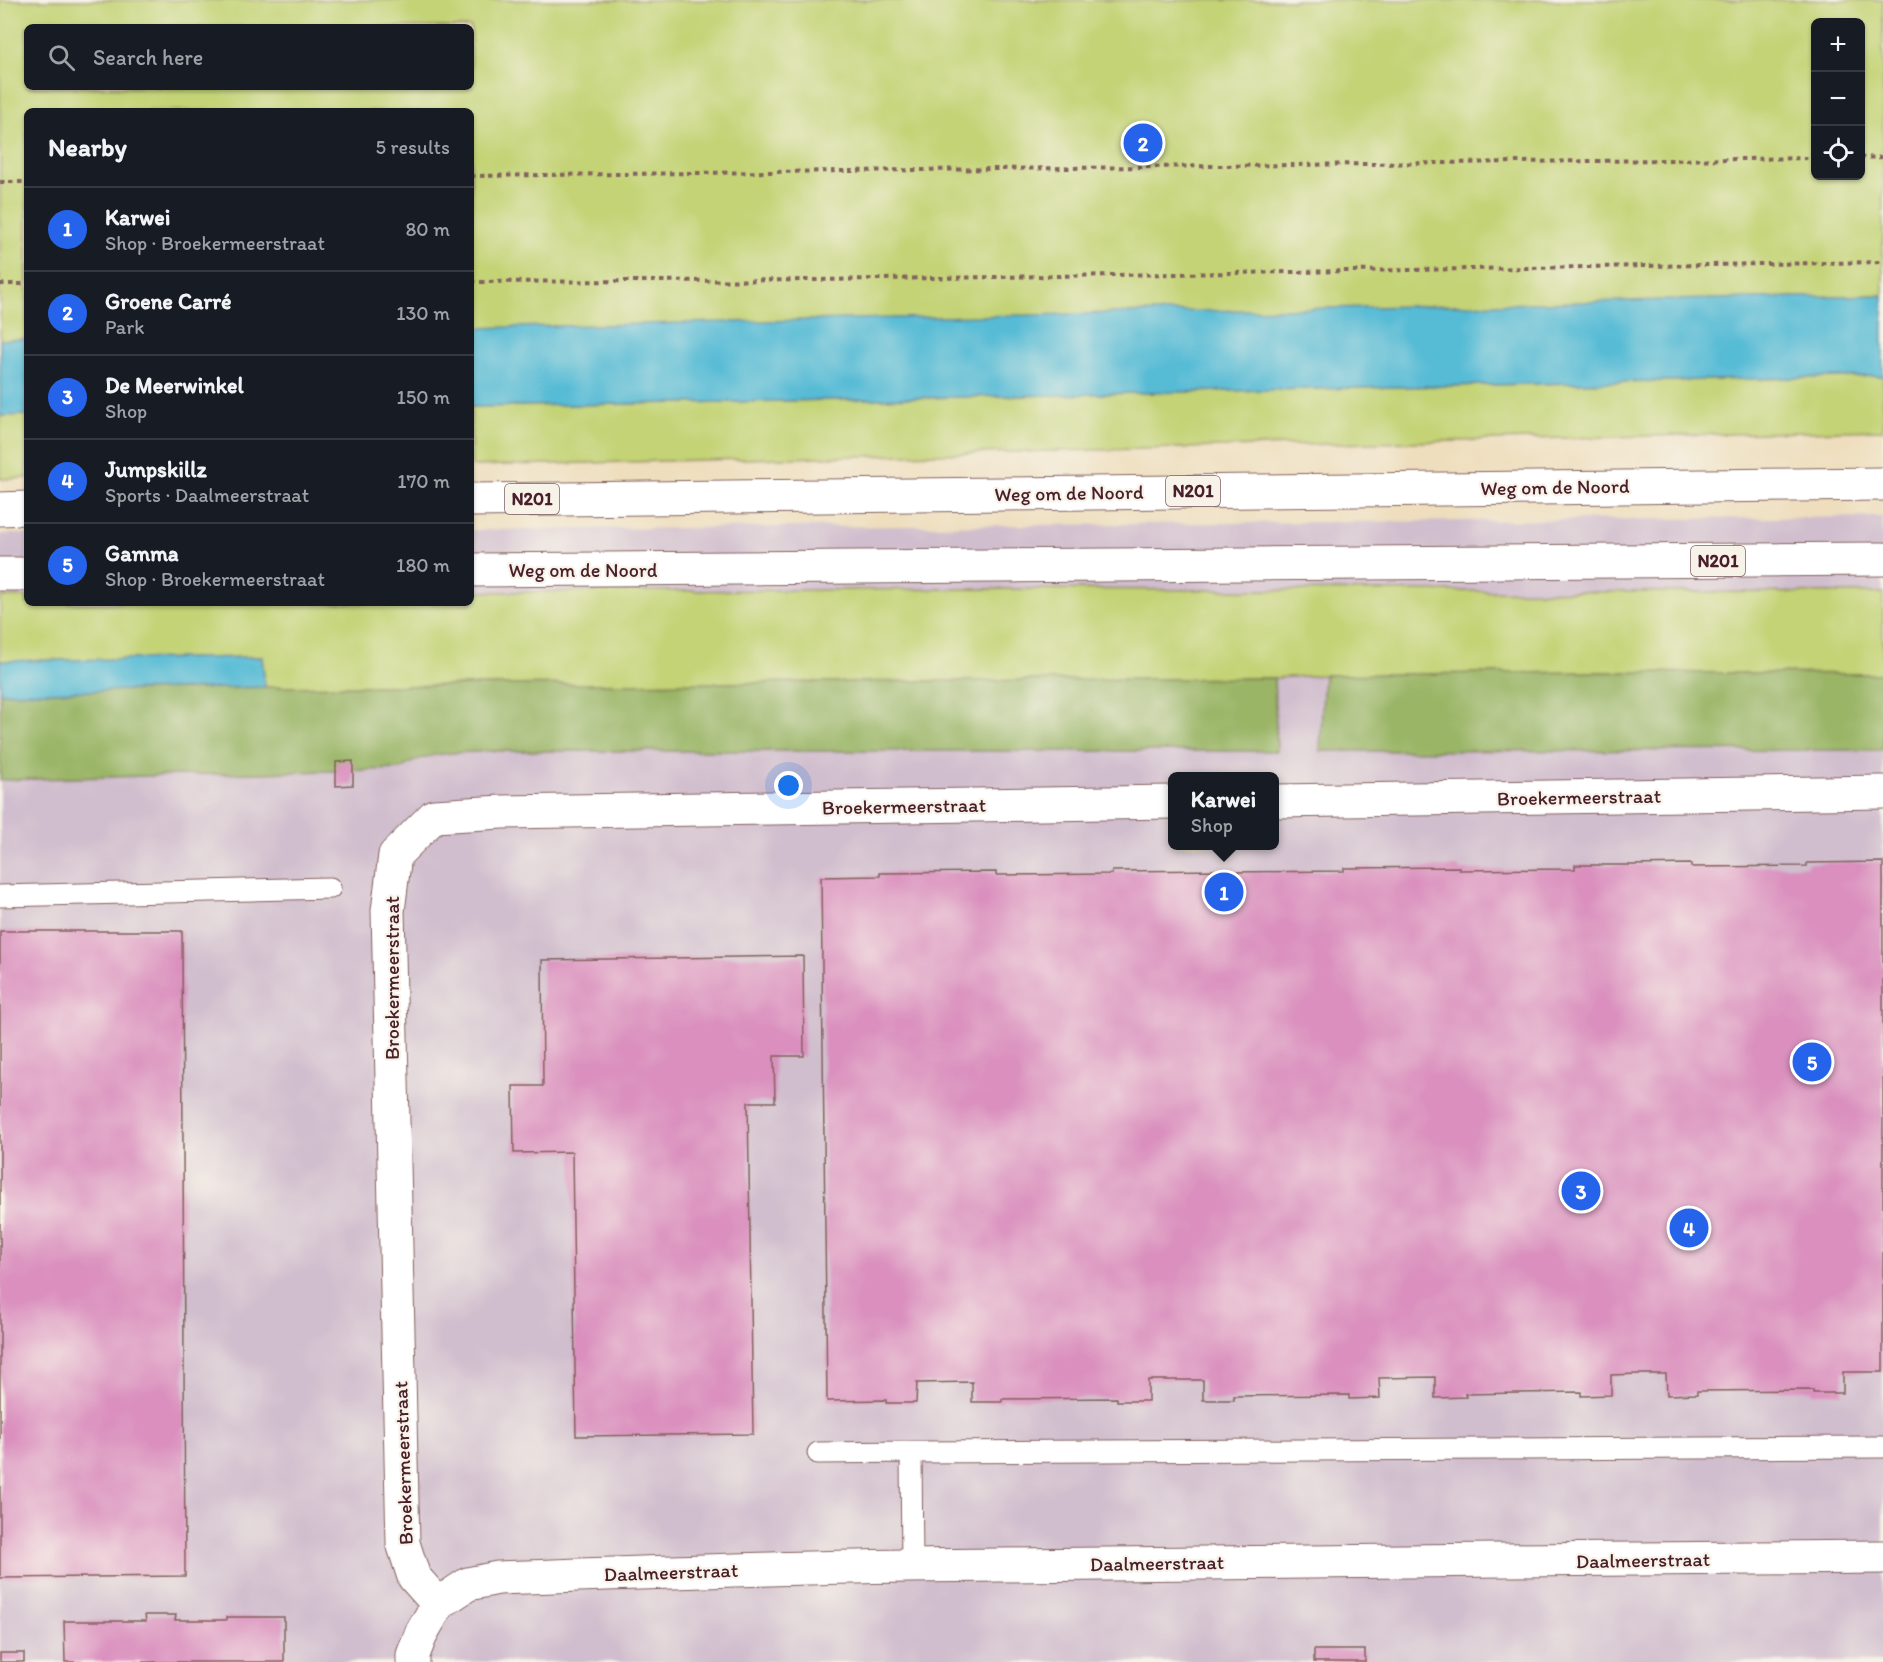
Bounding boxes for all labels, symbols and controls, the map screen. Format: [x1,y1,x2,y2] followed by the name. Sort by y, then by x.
[1811,18,1865,180] map controls
[1811,18,1865,72] button: +
[24,24,474,90] search box
[45,41,78,74] icon: search
[93,44,203,71] text: Search here
[1811,72,1865,126] button: −
[1124,120,1162,166] pin: 2
[1811,126,1865,180] button: locate
[48,131,127,163] text: Nearby
[376,135,450,159] text: 5 results
[105,204,170,231] text: Karwei
[63,217,72,241] text: 1
[405,217,450,241] text: 80 m
[105,231,325,255] text: Shop · Broekermeerstraat
[105,288,231,315] text: Groene Carré
[62,301,73,325] text: 2
[396,301,450,325] text: 130 m
[105,315,144,339] text: Park
[105,372,244,399] text: De Meerwinkel
[62,385,73,409] text: 3
[397,385,450,409] text: 150 m
[105,399,147,423] text: Shop
[105,456,207,483] text: Jumpskillz
[61,469,74,493] text: 4
[397,469,450,493] text: 170 m
[1480,474,1630,500] street label: Weg om de Noord
[1166,476,1220,506] road number: N201
[994,480,1144,506] street label: Weg om de Noord
[105,483,309,507] text: Sports · Daalmeerstraat
[505,484,559,514] road number: N201
[105,540,179,567] text: Gamma
[1691,546,1745,576] road number: N201
[62,553,73,577] text: 5
[396,553,450,577] text: 180 m
[508,558,658,582] street label: Weg om de Noord
[105,567,325,591] text: Shop · Broekermeerstraat
[774,771,803,800] your location
[1168,772,1279,850] popup
[1497,784,1661,810] street label: Broekermeerstraat
[1191,786,1256,813] text: Karwei
[822,793,986,819] street label: Broekermeerstraat
[1191,813,1233,837] text: Shop
[1204,870,1244,914] pin: 1
[380,896,404,1060] street label: Broekermeerstraat
[1792,1040,1832,1084] pin: 5
[1562,1168,1600,1214] pin: 3
[1670,1206,1708,1250] pin: 4
[388,1381,418,1545] street label: Broekermeerstraat
[1576,1547,1710,1573] street label: Daalmeerstraat
[1090,1550,1224,1576] street label: Daalmeerstraat
[603,1558,739,1586] street label: Daalmeerstraat

